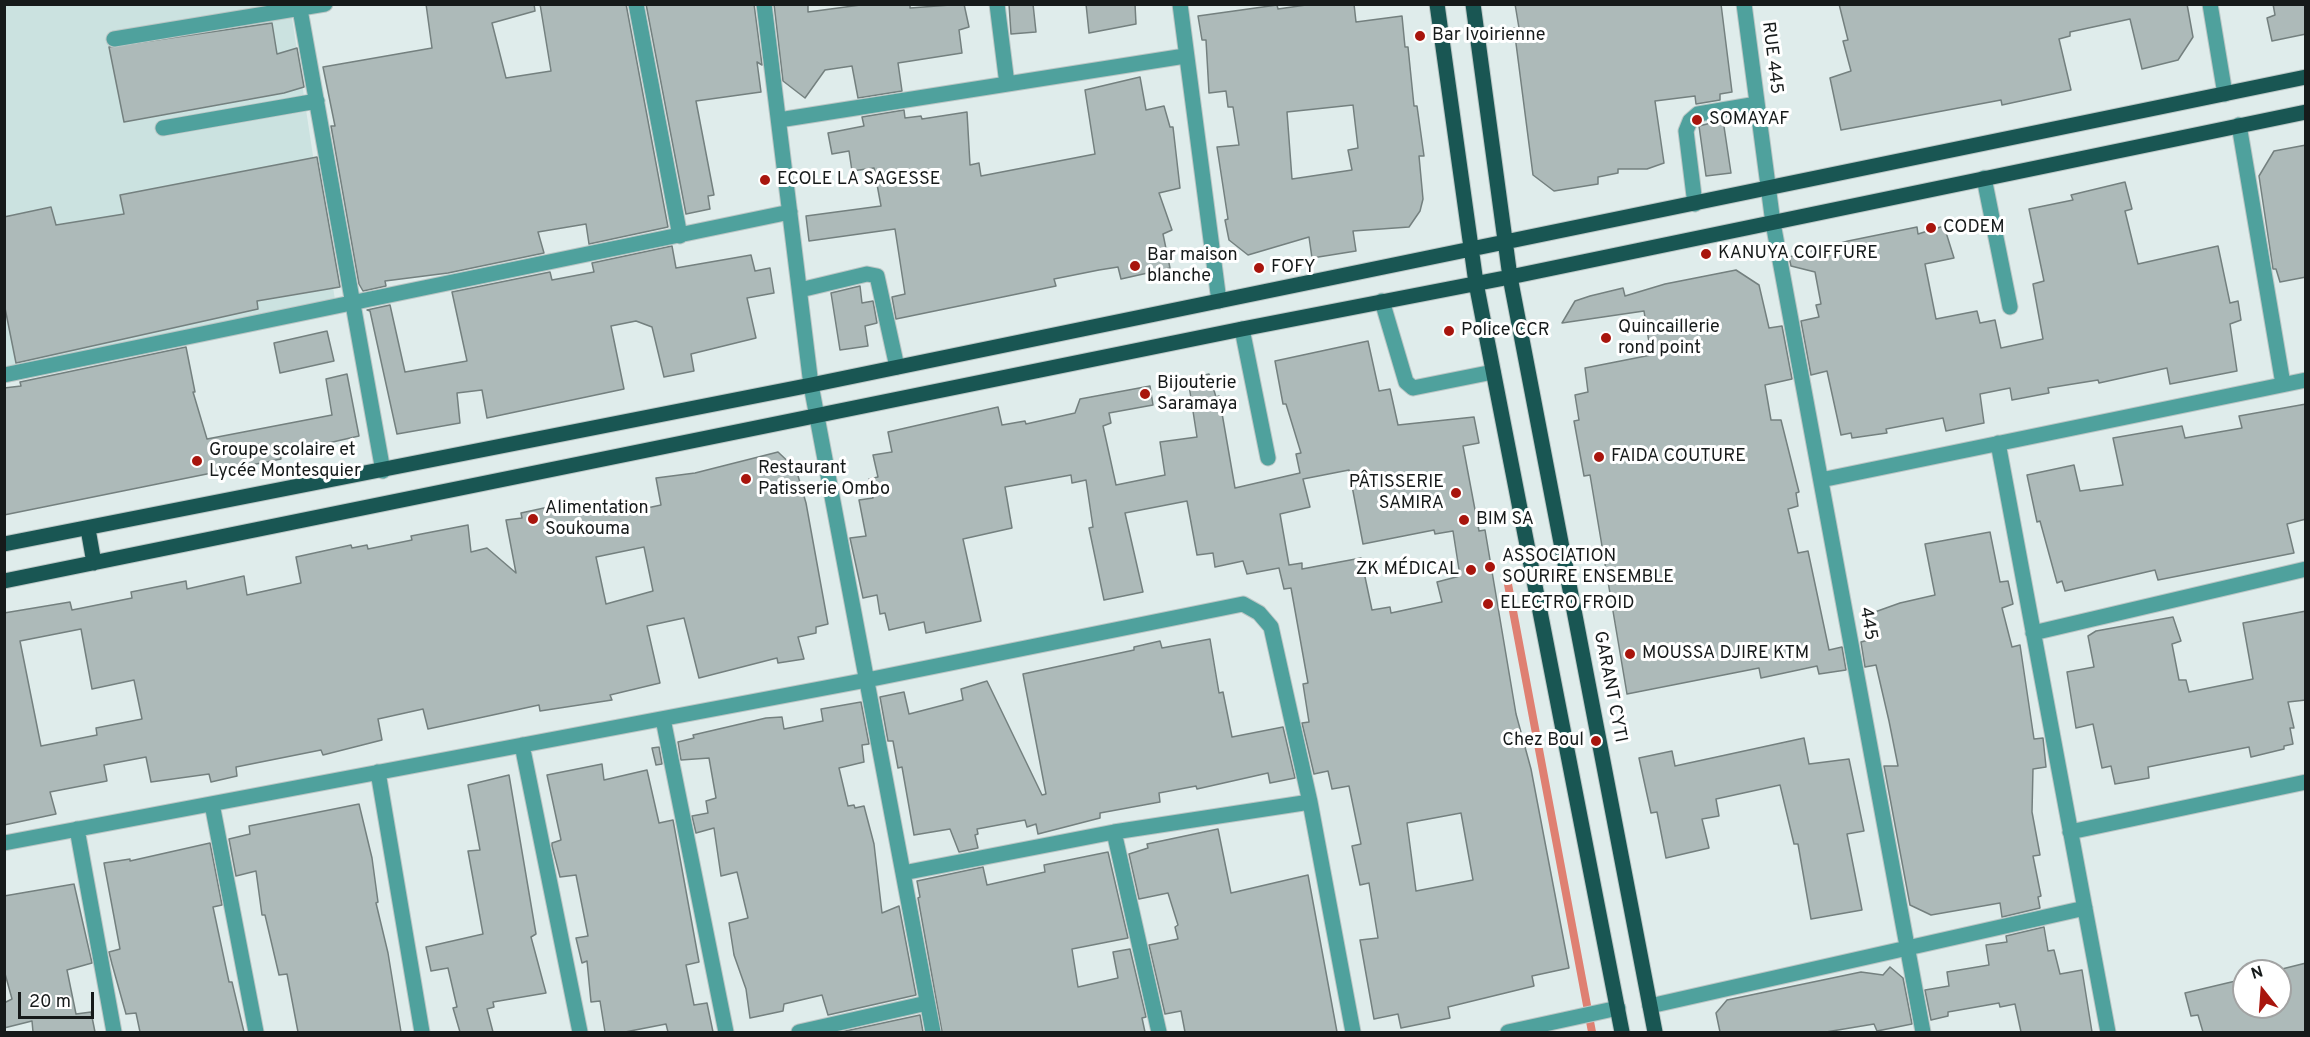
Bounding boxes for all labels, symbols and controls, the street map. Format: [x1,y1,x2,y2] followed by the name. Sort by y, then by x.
[1756,21,1786,95] street label: RUE 445
[1432,25,1546,47] place label: Bar Ivoirienne
[1413,29,1427,43] marker: Bar Ivoirienne
[1709,109,1789,131] place label: SOMAYAF
[1690,113,1704,127] marker: SOMAYAF
[777,169,941,191] place label: ECOLE LA SAGESSE
[758,173,772,187] marker: ECOLE LA SAGESSE
[1943,217,2005,239] place label: CODEM
[1924,221,1938,235] marker: CODEM
[1718,243,1878,265] place label: KANUYA COIFFURE
[1147,245,1238,288] place label: Bar maison blanche
[1699,247,1713,261] marker: KANUYA COIFFURE
[1271,257,1315,279] place label: FOFY
[1128,259,1142,273] marker: Bar maison blanche
[1252,261,1266,275] marker: FOFY
[1618,317,1720,360] place label: Quincaillerie rond point
[1461,320,1550,342] place label: Police CCR
[1442,324,1456,338] marker: Police CCR
[1599,331,1613,345] marker: Quincaillerie rond point
[1157,373,1237,416] place label: Bijouterie Saramaya
[1138,387,1152,401] marker: Bijouterie Saramaya
[209,440,361,482] place label: Groupe scolaire et Lycée Montesquier
[1611,446,1746,468] place label: FAIDA COUTURE
[1592,450,1606,464] marker: FAIDA COUTURE
[190,454,204,468] marker: Groupe scolaire et Lycée Montesquier
[758,458,890,500] place label: Restaurant Patisserie Ombo
[739,472,753,486] marker: Restaurant Patisserie Ombo
[1349,472,1444,514] place label: PÂTISSERIE SAMIRA
[1449,486,1463,500] marker: PÂTISSERIE SAMIRA
[545,498,649,540] place label: Alimentation Soukouma
[1476,509,1534,531] place label: BIM SA
[526,512,540,526] marker: Alimentation Soukouma
[1457,513,1471,527] marker: BIM SA
[1502,546,1674,588] place label: ASSOCIATION SOURIRE ENSEMBLE
[1356,559,1459,581] place label: ZK MÉDICAL
[1483,560,1497,574] marker: ASSOCIATION SOURIRE ENSEMBLE
[1464,563,1478,577] marker: ZK MÉDICAL
[1500,593,1635,615] place label: ELECTRO FROID
[1481,597,1495,611] marker: ELECTRO FROID
[1853,606,1881,642] street label: 445
[1588,629,1630,745] street label: GARANT CYTI
[1642,643,1809,665] place label: MOUSSA DJIRE KTM
[1623,647,1637,661] marker: MOUSSA DJIRE KTM
[1502,730,1584,752] place label: Chez Boul
[1589,734,1603,748] marker: Chez Boul
[2232,959,2292,1019] north arrow
[2249,962,2266,985] text: N
[21,980,98,1018] scale bar
[29,991,71,1014] text: 20 m

